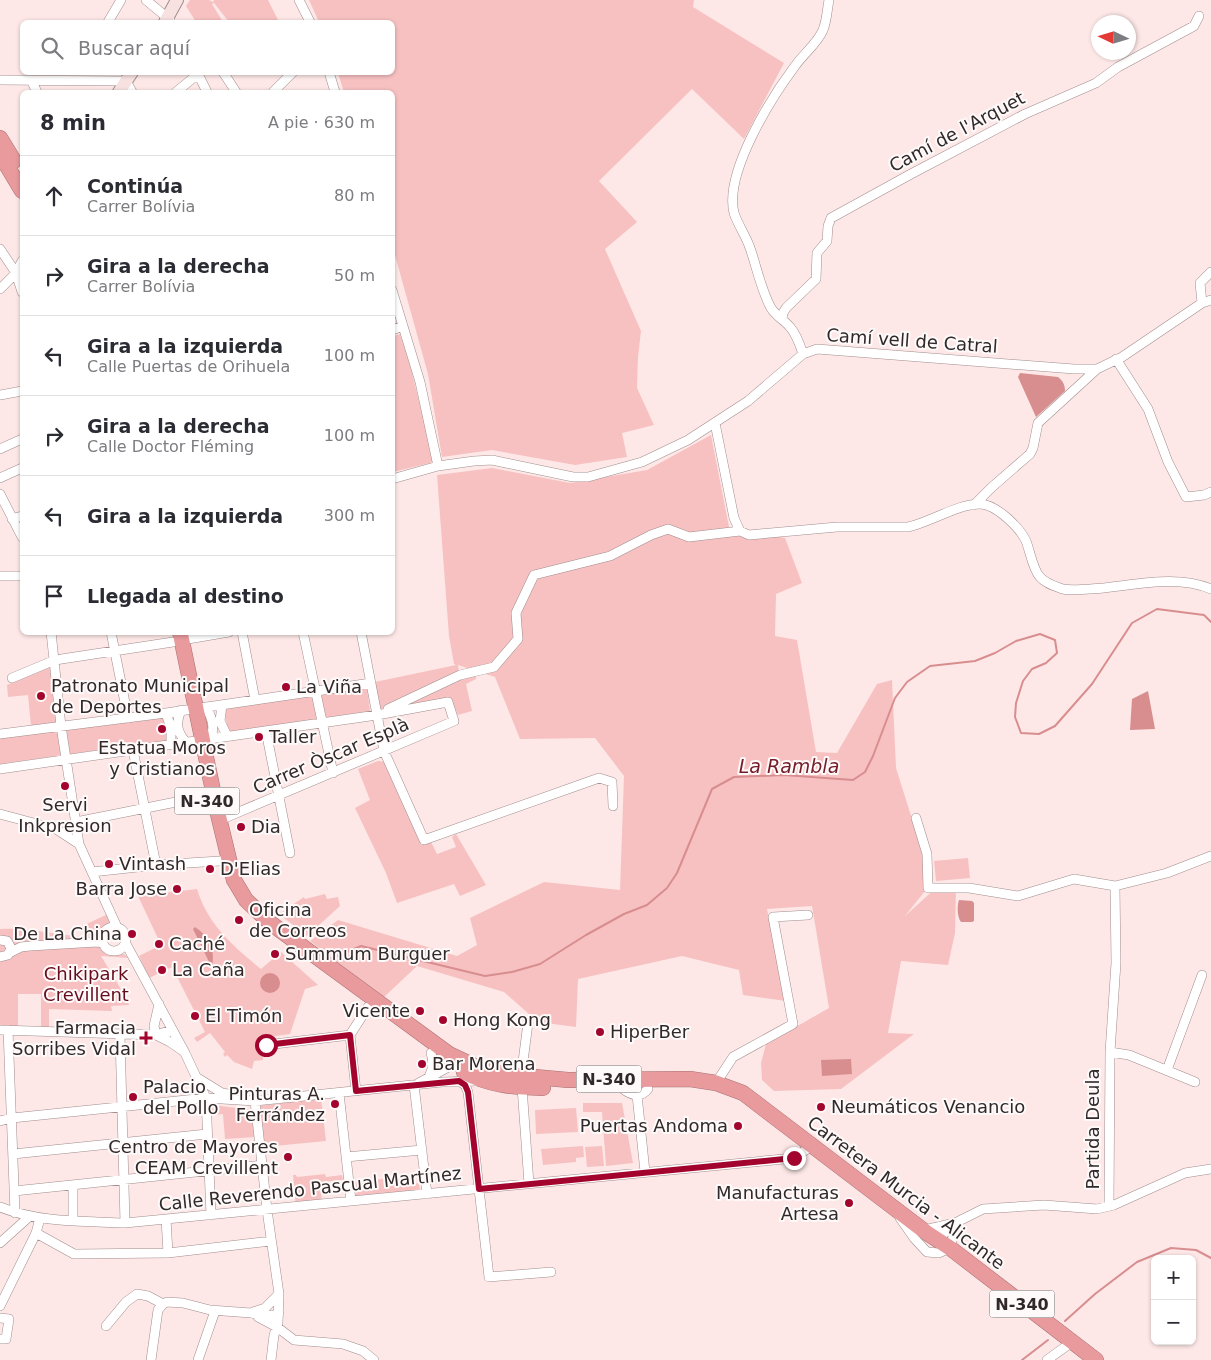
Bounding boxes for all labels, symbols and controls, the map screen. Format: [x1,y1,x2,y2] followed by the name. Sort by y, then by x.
[1091,15,1136,60] north arrow
[20,20,395,75] search box
[38,34,66,62] icon: search
[78,37,190,59] text: Buscar aquí
[885,87,1028,176] street label: Camí de l'Arquet
[40,111,106,135] text: 8 min
[268,113,375,132] text: A pie · 630 m
[87,175,183,197] text: Continúa
[40,182,68,210] icon: ahead
[334,186,375,205] text: 80 m
[87,197,195,216] text: Carrer Bolívia
[87,255,270,277] text: Gira a la derecha
[40,262,68,290] icon: right
[334,266,375,285] text: 50 m
[87,277,195,296] text: Carrer Bolívia
[826,324,998,357] street label: Camí vell de Catral
[87,335,283,357] text: Gira a la izquierda
[40,342,68,370] icon: left
[324,346,375,365] text: 100 m
[87,357,290,376] text: Calle Puertas de Orihuela
[87,415,270,437] text: Gira a la derecha
[40,422,68,450] icon: right
[324,426,375,445] text: 100 m
[87,437,254,456] text: Calle Doctor Fléming
[40,502,68,530] icon: left
[87,505,283,527] text: Gira a la izquierda
[324,506,375,525] text: 300 m
[40,582,68,610] icon: arrive
[87,585,284,607] text: Llegada al destino
[51,675,229,717] place label: Patronato Municipal de Deportes
[296,676,362,697] place label: La Viña
[280,681,292,693] marker: La Viña
[35,690,47,702] marker: Patronato Municipal de Deportes
[250,713,412,798] street label: Carrer Òscar Esplà
[156,723,168,735] marker: Estatua Moros y Cristianos
[268,726,317,747] place label: Taller
[253,731,265,743] marker: Taller
[98,737,226,779] place label: Estatua Moros y Cristianos
[739,755,839,777] water label: La Rambla
[59,780,71,792] marker: Servi Inkpresion
[174,788,240,814] road number: N-340
[18,794,112,836] place label: Servi Inkpresion
[251,816,281,837] place label: Dia
[235,821,247,833] marker: Dia
[119,853,186,874] place label: Vintash
[103,858,115,870] marker: Vintash
[220,858,281,879] place label: D'Elias
[204,863,216,875] marker: D'Elias
[76,878,167,899] place label: Barra Jose
[171,883,183,895] marker: Barra Jose
[249,899,346,941] place label: Oficina de Correos
[233,914,245,926] marker: Oficina de Correos
[13,923,122,944] place label: De La China
[126,928,138,940] marker: De La China
[169,933,225,954] place label: Caché
[153,938,165,950] marker: Caché
[285,943,450,964] place label: Summum Burguer
[269,948,281,960] marker: Summum Burguer
[172,959,245,980] place label: La Caña
[43,963,129,1005] park label: Chikipark Crevillent
[156,964,168,976] marker: La Caña
[343,1000,410,1021] place label: Vicente
[205,1005,283,1026] place label: El Timón
[414,1005,426,1017] marker: Vicente
[453,1009,551,1030] place label: Hong Kong
[189,1010,201,1022] marker: El Timón
[437,1014,449,1026] marker: Hong Kong
[12,1017,136,1059] place label: Farmacia Sorribes Vidal
[610,1021,690,1042] place label: HiperBer
[594,1026,606,1038] marker: HiperBer
[140,1032,152,1044] marker: Farmacia Sorribes Vidal
[255,1034,278,1057] route start
[432,1053,536,1074] place label: Bar Morena
[416,1058,428,1070] marker: Bar Morena
[576,1066,642,1092] road number: N-340
[1082,1068,1103,1190] street label: Partida Deula
[143,1076,218,1118] place label: Palacio del Pollo
[228,1083,325,1125] place label: Pinturas A. Ferrández
[127,1091,139,1103] marker: Palacio del Pollo
[831,1096,1025,1117] place label: Neumáticos Venancio
[329,1098,341,1110] marker: Pinturas A. Ferrández
[815,1101,827,1113] marker: Neumáticos Venancio
[803,1112,1009,1274] street label: Carretera Murcia - Alicante
[580,1115,728,1136] place label: Puertas Andoma
[732,1120,744,1132] marker: Puertas Andoma
[108,1136,278,1178] place label: Centro de Mayores CEAM Crevillent
[783,1147,806,1170] route end
[282,1151,294,1163] marker: Centro de Mayores CEAM Crevillent
[158,1162,462,1215] street label: Calle Reverendo Pascual Martínez
[716,1182,839,1224] place label: Manufacturas Artesa
[843,1197,855,1209] marker: Manufacturas Artesa
[1151,1255,1196,1345] map controls
[1151,1255,1196,1300] button: +
[990,1290,1054,1318] road number: N-340
[1151,1300,1196,1345] button: −

